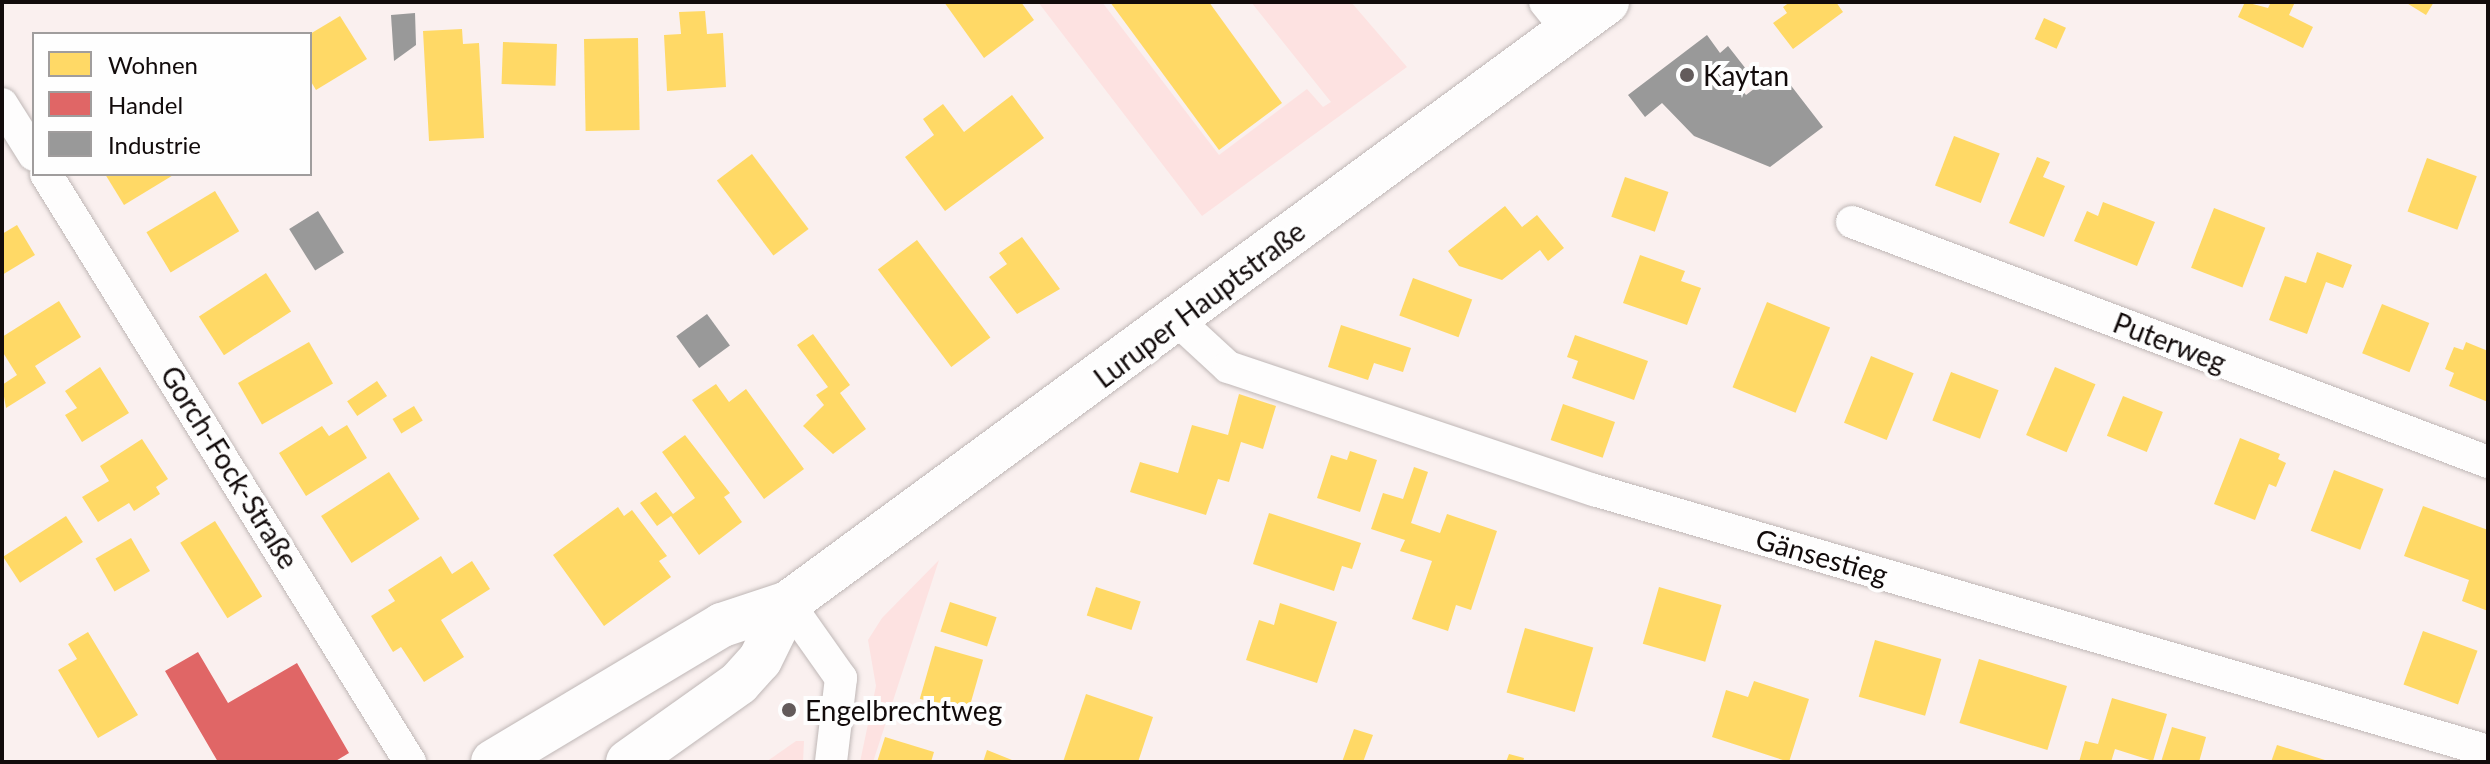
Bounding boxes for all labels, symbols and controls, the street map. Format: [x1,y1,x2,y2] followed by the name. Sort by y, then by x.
[32,32,312,176] legend
[108,50,198,79] text: Wohnen
[1703,58,1789,92] place label: Kaytan
[1678,66,1696,84] marker: Kaytan
[108,90,183,119] text: Handel
[108,130,201,159] text: Industrie
[1087,214,1311,394] street label: Luruper Hauptstraße
[2109,305,2231,379] street label: Puterweg
[154,360,306,574] street label: Gorch-Fock-Straße
[1752,521,1892,591] street label: Gänsestieg
[805,693,1002,727] place label: Engelbrechtweg
[780,701,798,719] marker: Engelbrechtweg

